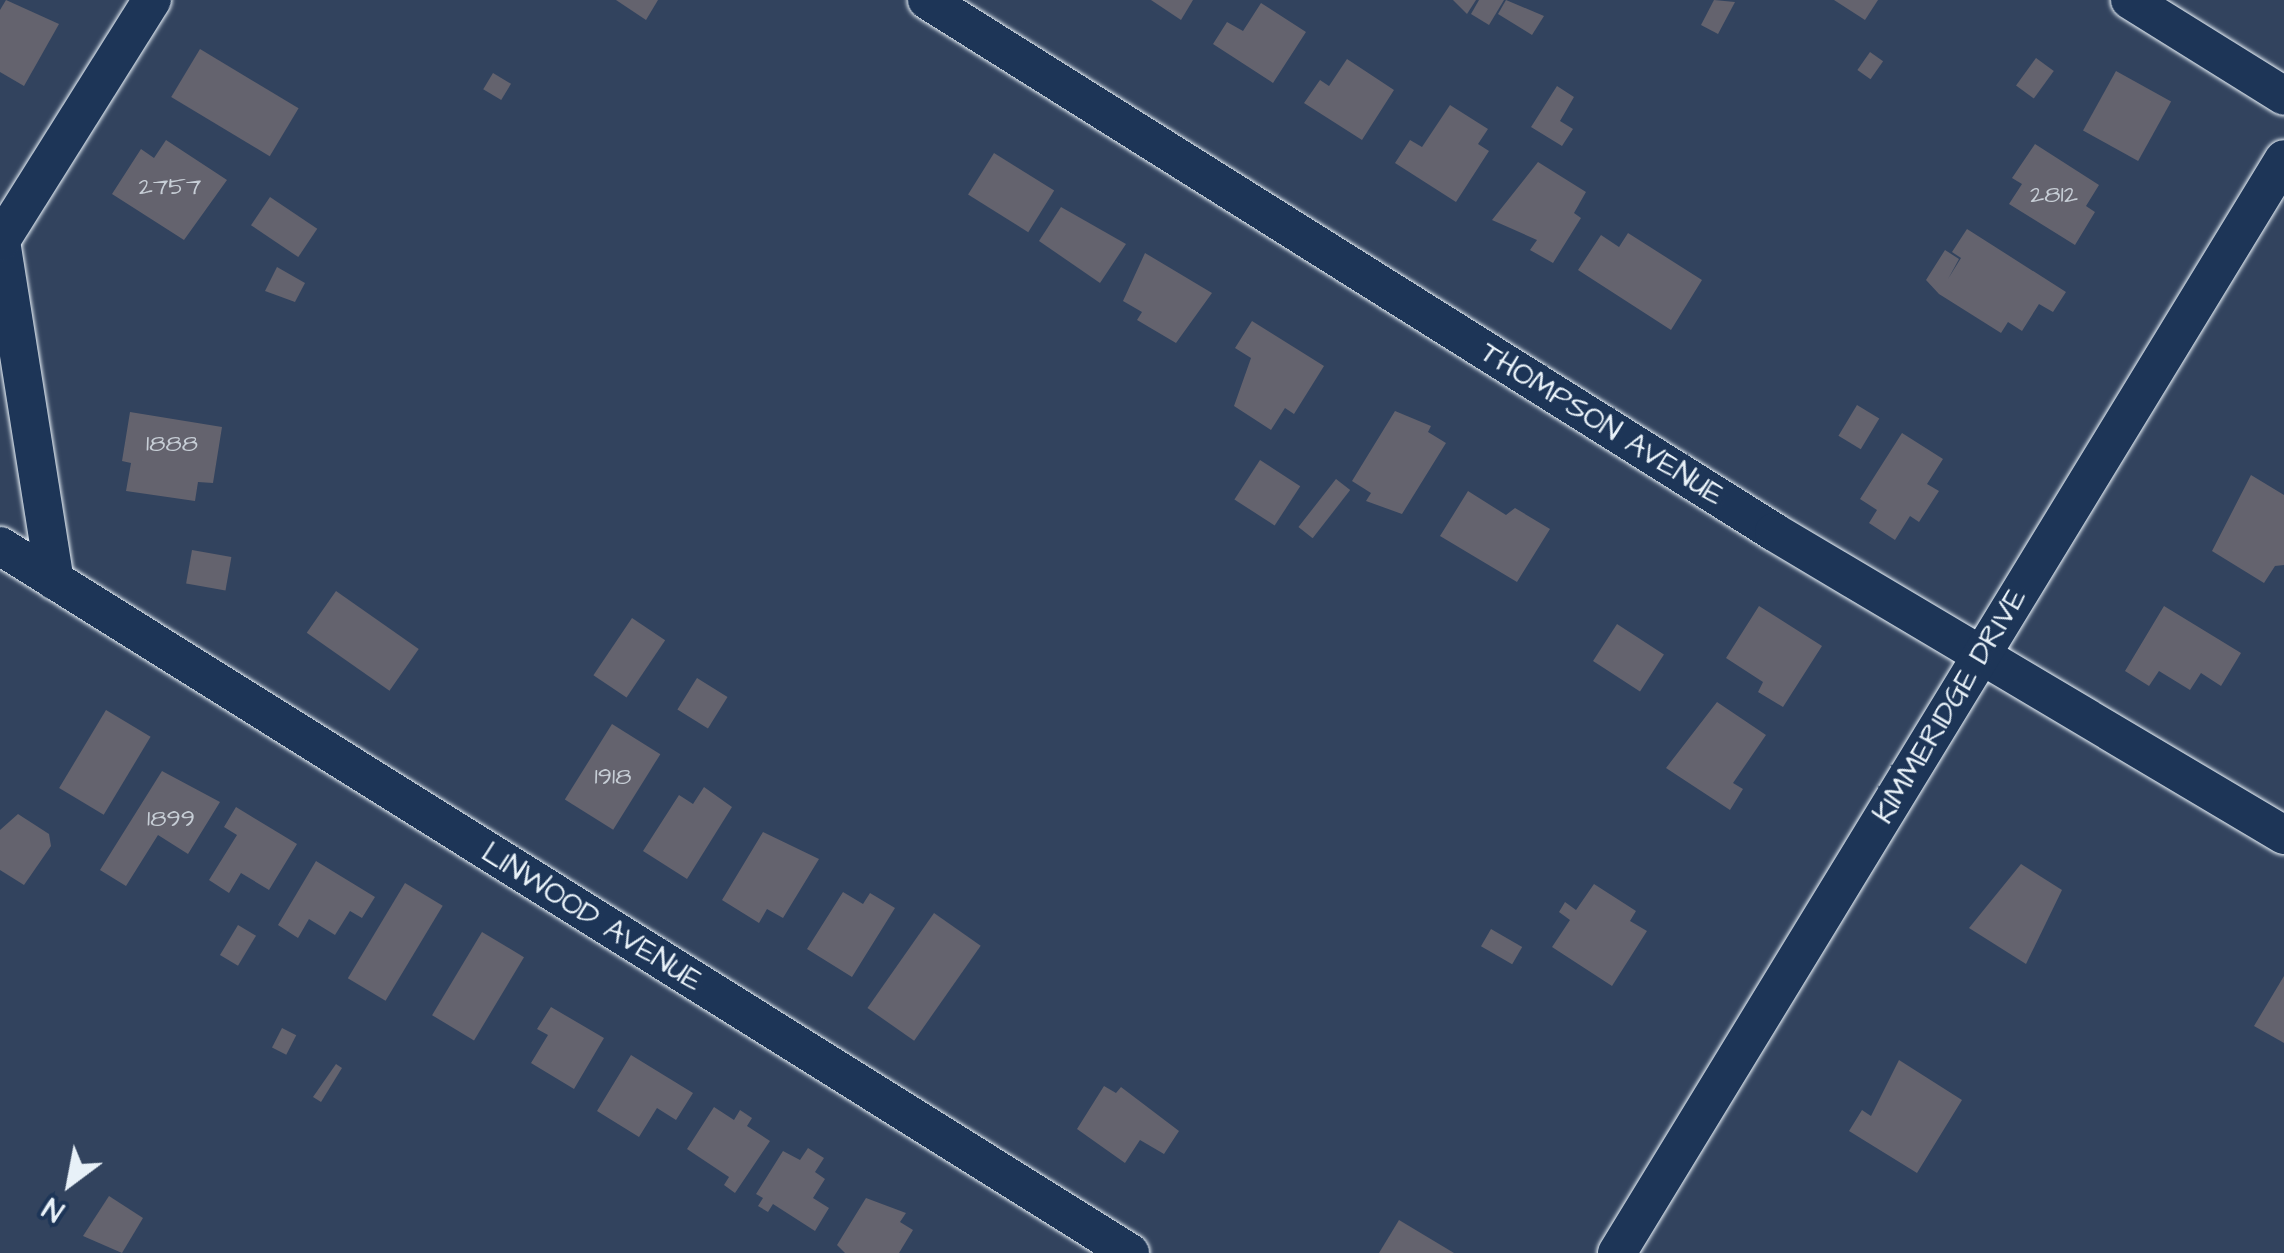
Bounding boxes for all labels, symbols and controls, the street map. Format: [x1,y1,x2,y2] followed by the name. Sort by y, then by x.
[139,172,201,202] house number: 2757
[2030,180,2078,210] house number: 2812
[1474,334,1730,514] street label: THOMPSON AVENUE
[146,429,198,459] house number: 1888
[1866,582,2034,830] street label: KIMMERIDGE DRIVE
[595,762,631,792] house number: 1918
[147,804,195,834] house number: 1899
[475,835,709,999] street label: LINWOOD AVENUE
[20,1133,120,1233] north arrow
[36,1188,72,1230] text: N

